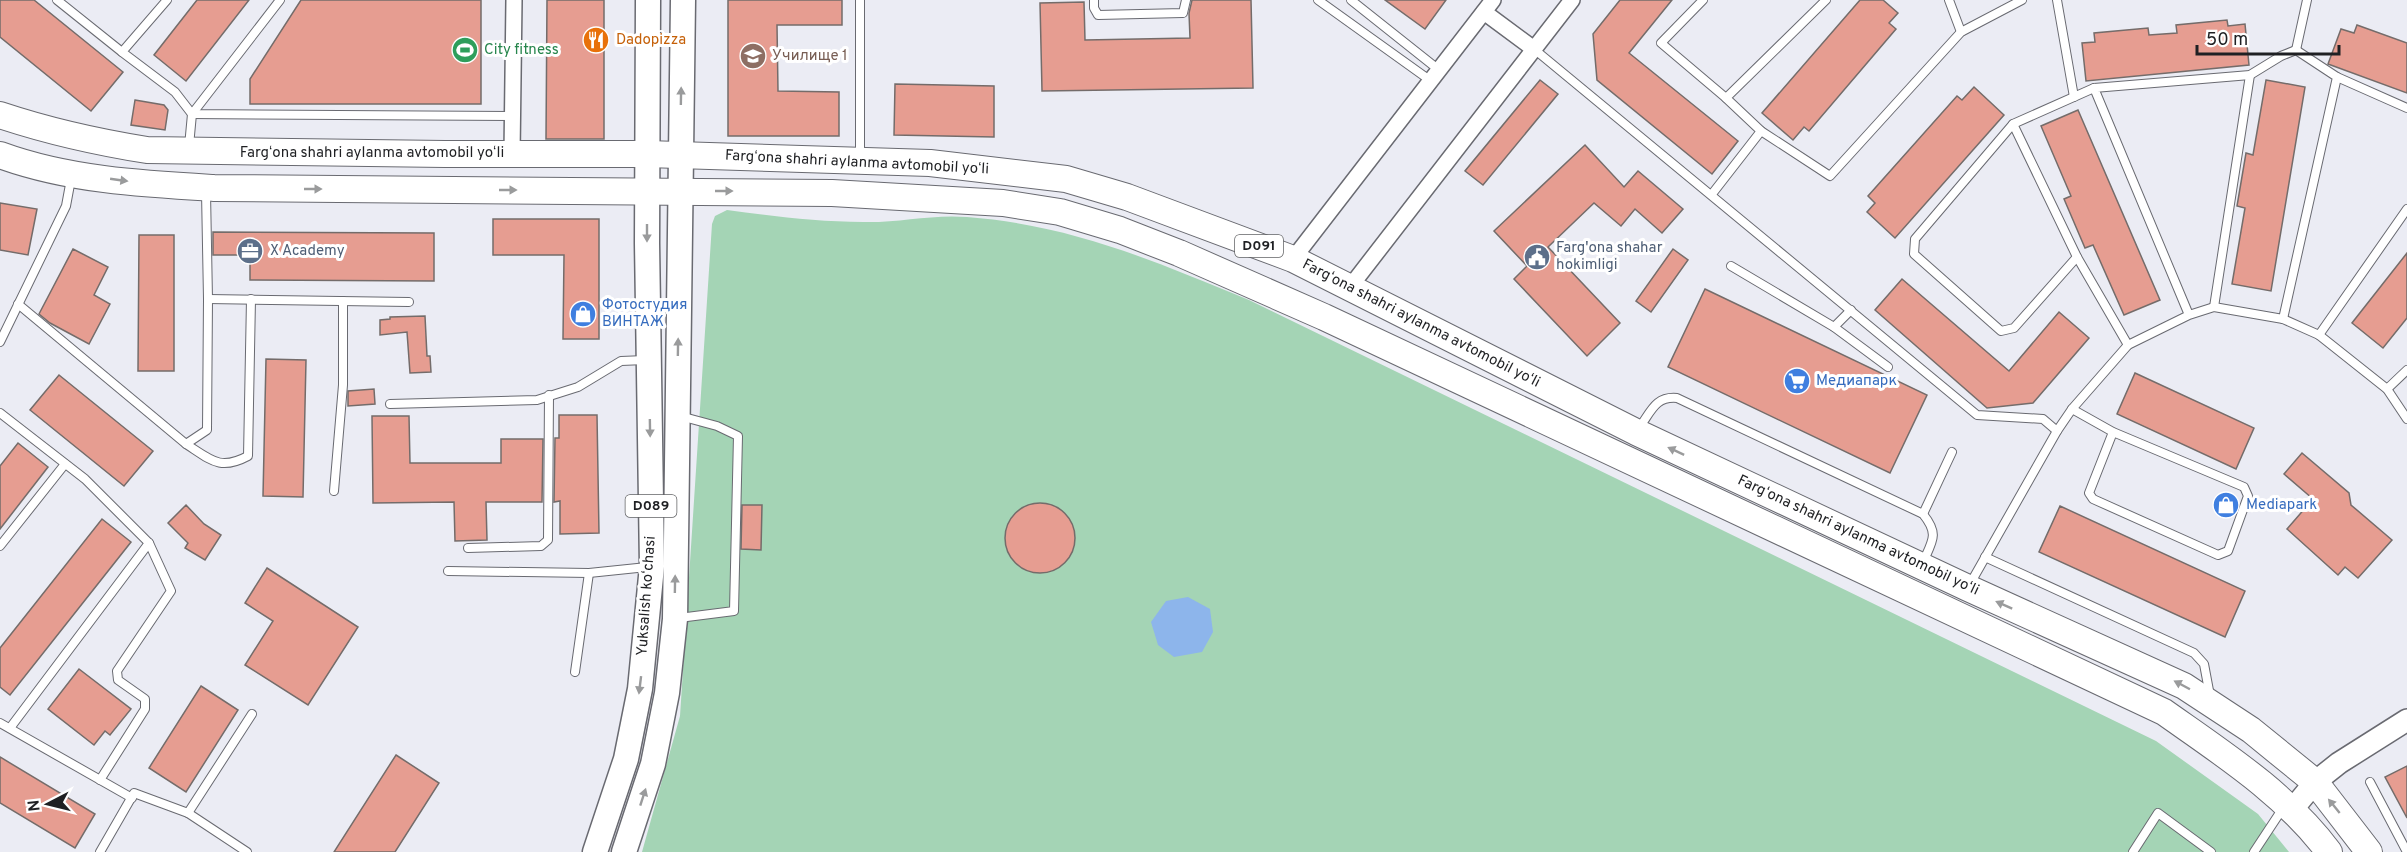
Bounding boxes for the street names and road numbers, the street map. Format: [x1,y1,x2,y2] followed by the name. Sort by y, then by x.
[240,144,504,163] street label: Fargʻona shahri aylanma avtomobil yoʻli
[724,147,990,179] street label: Fargʻona shahri aylanma avtomobil yoʻli
[1235,235,1283,257] road number: D091
[1299,256,1543,392] street label: Fargʻona shahri aylanma avtomobil yoʻli
[1734,472,1982,600] street label: Fargʻona shahri aylanma avtomobil yoʻli
[626,495,676,517] road number: D089
[633,535,661,657] street label: Yuksalish koʻchasi

